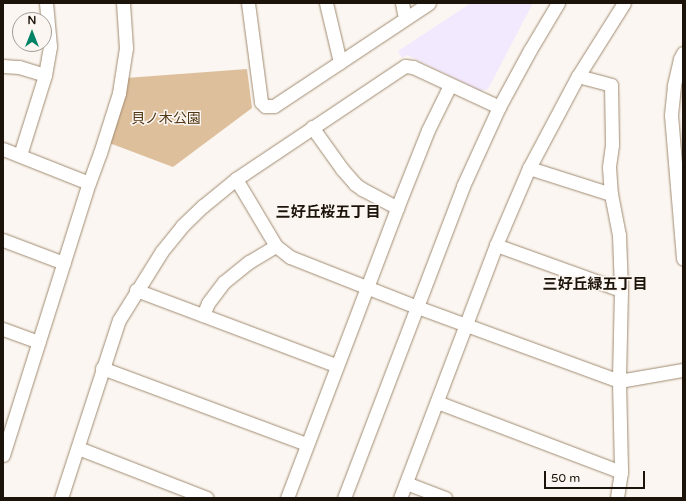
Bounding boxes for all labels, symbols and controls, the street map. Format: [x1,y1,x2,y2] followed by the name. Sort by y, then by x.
[12,12,52,52] north arrow
[28,14,36,27] text: N
[131,111,201,127] park label: 貝ノ木公園
[276,204,380,222] district label: 三好丘桜五丁目
[543,276,647,294] district label: 三好丘緑五丁目
[546,463,647,489] scale bar
[551,471,580,485] text: 50 m

